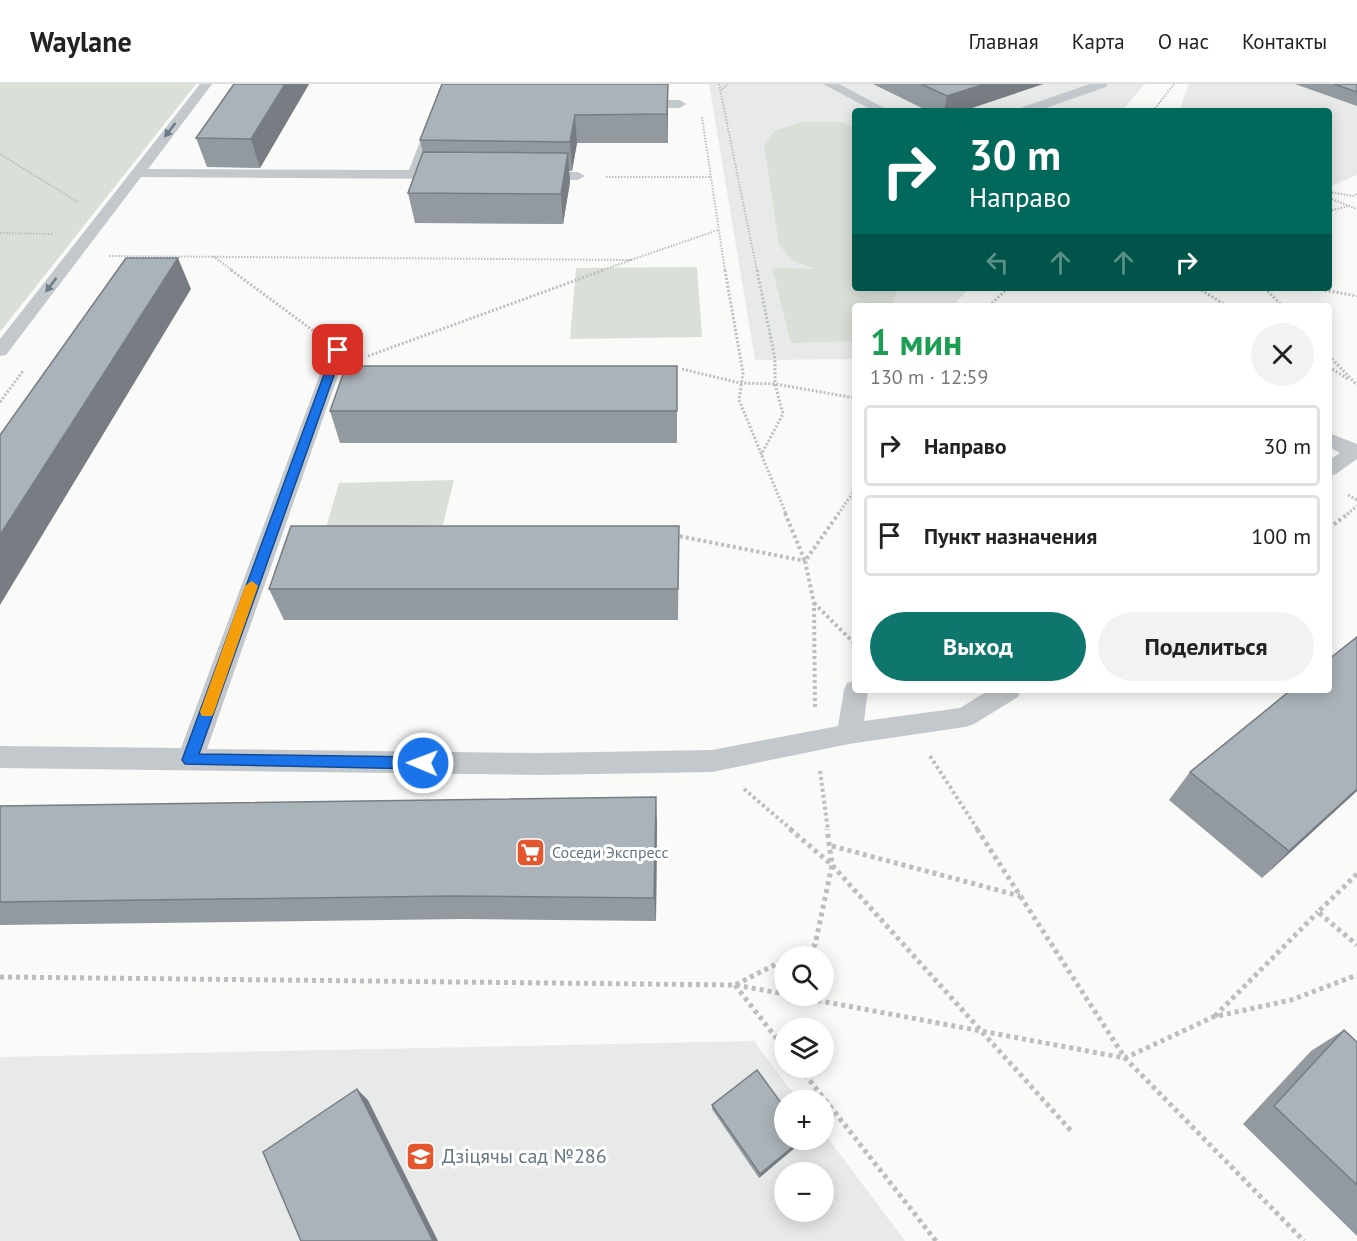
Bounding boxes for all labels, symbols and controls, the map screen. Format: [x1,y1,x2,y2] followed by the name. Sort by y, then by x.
[30,23,132,60] text: Waylane
[968,28,1039,55] text: Главная
[1072,28,1125,55] text: Карта
[1158,28,1209,55] text: О нас
[1242,28,1327,55] text: Контакты
[164,123,176,138] one-way arrow
[969,127,1061,182] text: 30 m
[870,132,948,210] icon: right
[969,180,1071,214] text: Направо
[981,246,1014,279] icon: left
[1044,246,1077,279] icon: ahead
[1107,246,1140,279] icon: ahead
[1170,246,1203,279] icon: right
[45,276,57,292] one-way arrow
[870,318,962,365] text: 1 мин
[1251,323,1314,386] button: close
[312,324,363,375] pin
[321,333,354,366] icon: arrive
[870,364,988,390] text: 130 m · 12:59
[873,429,906,462] icon: right
[924,432,1007,460] text: Направо
[1263,432,1311,460] text: 30 m
[873,519,906,552] icon: arrive
[924,522,1097,550] text: Пункт назначения
[1251,522,1311,550] text: 100 m
[870,612,1086,681] button: Выход
[1098,612,1314,681] button: Поделиться
[391,731,455,795] position arrow
[515,836,547,868] supermarket icon: Соседи Экспресс
[552,842,669,862] place label: Соседи Экспресс
[774,946,834,1222] map controls
[774,946,834,1006] button: search
[774,1018,834,1078] button: layers
[774,1090,834,1150] button: +
[405,1140,437,1172] school or university icon: Дзіцячы сад №286
[442,1143,607,1169] place label: Дзіцячы сад №286
[774,1162,834,1222] button: −

